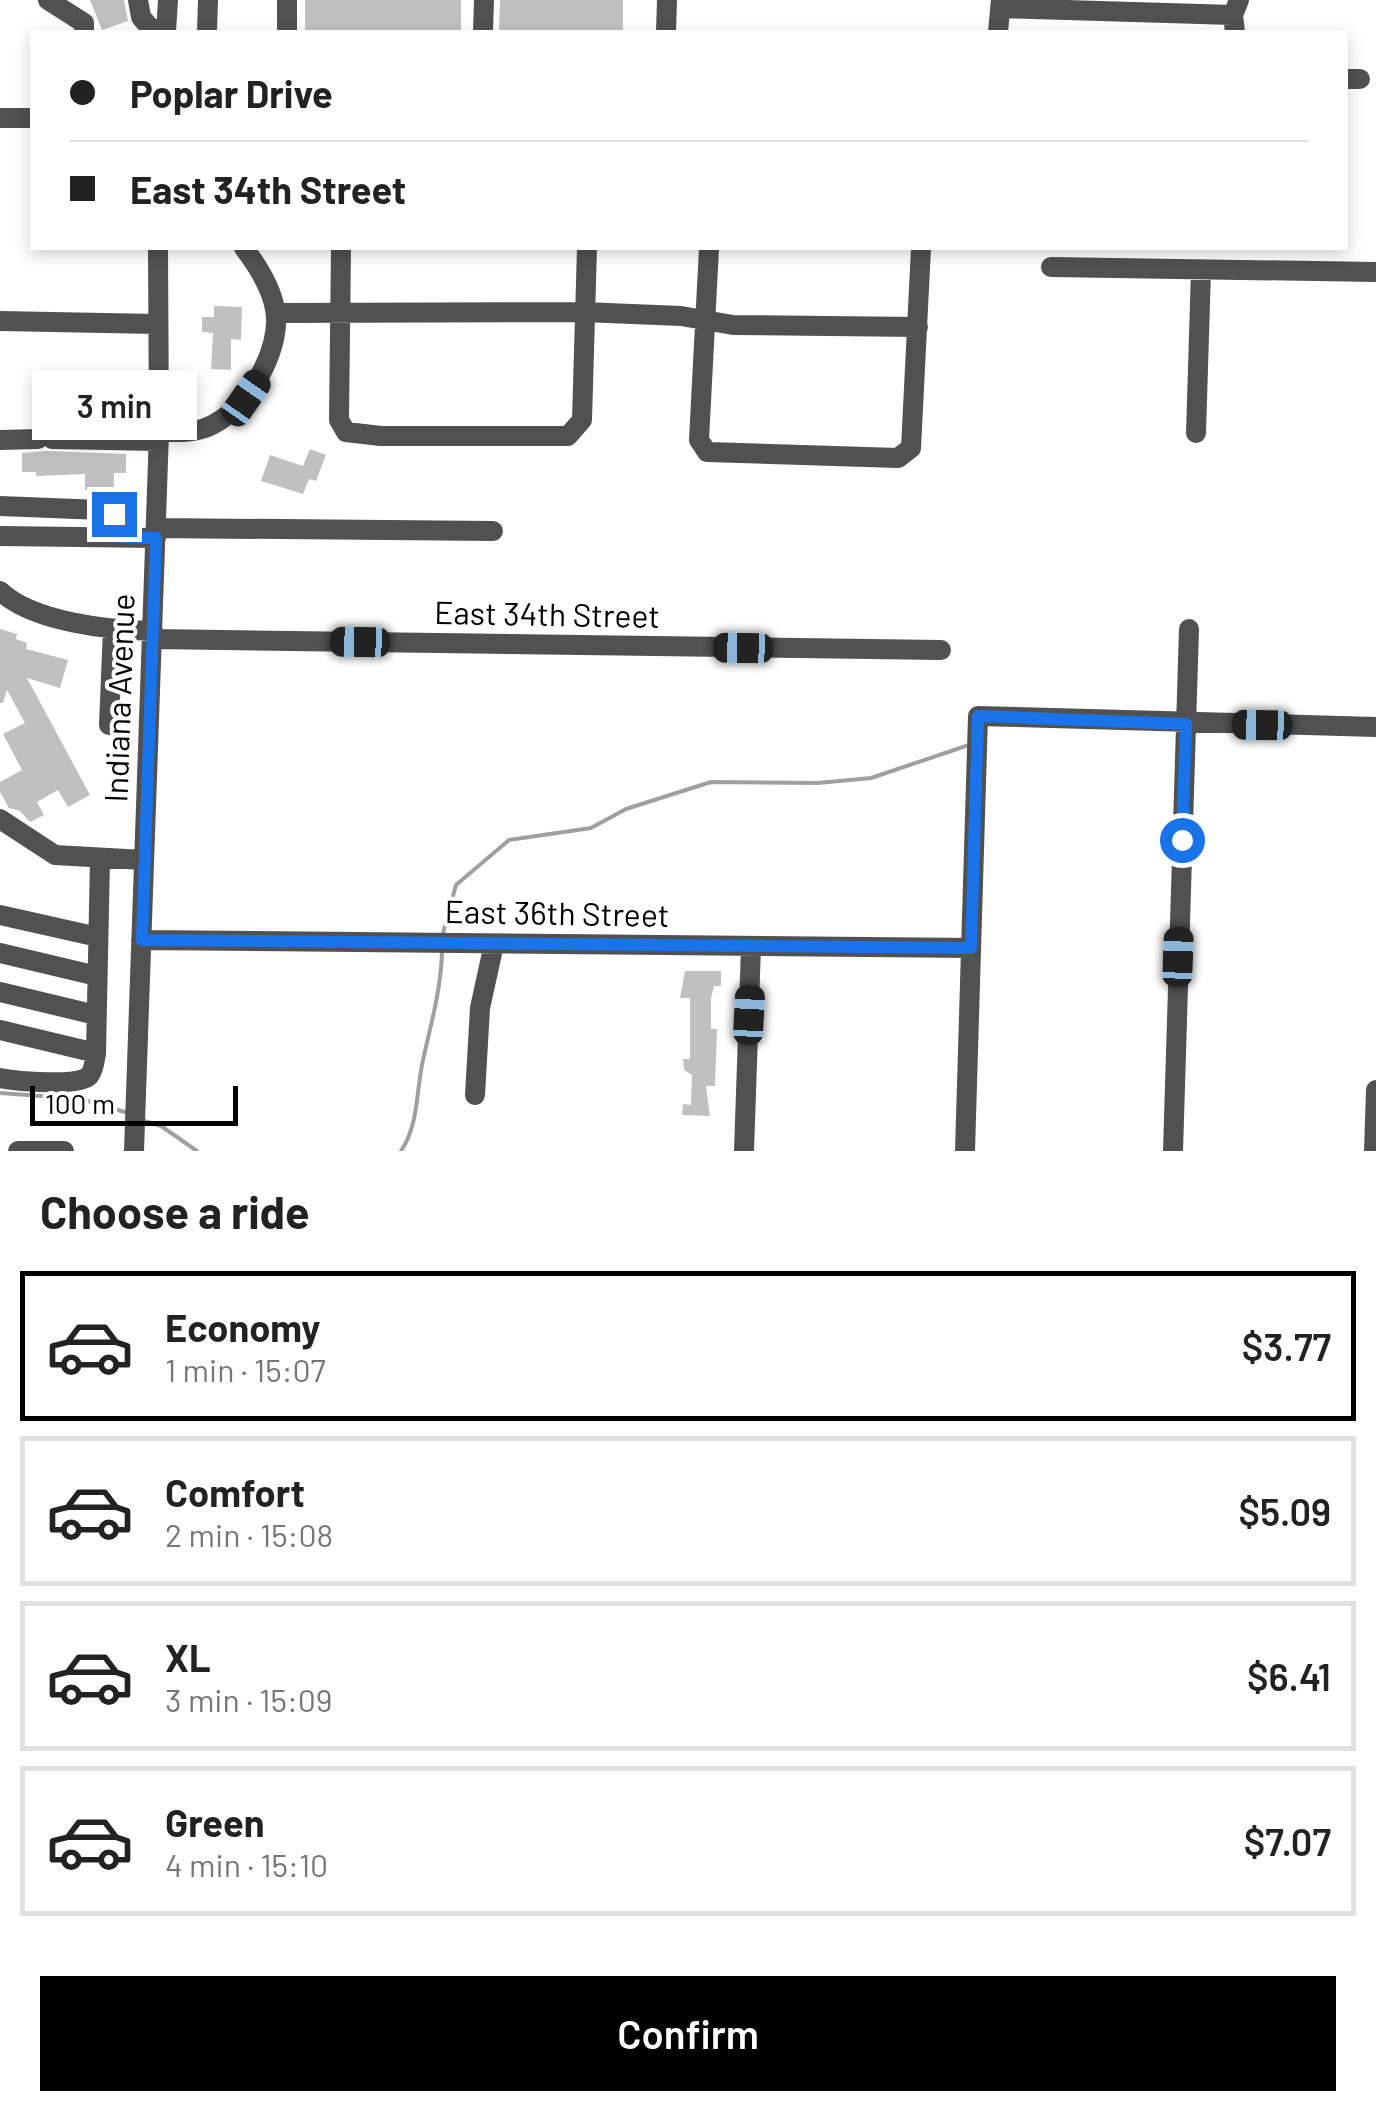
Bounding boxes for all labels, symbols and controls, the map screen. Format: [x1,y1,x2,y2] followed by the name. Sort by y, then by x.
[130,70,333,116] text: Poplar Drive
[130,166,406,212] text: East 34th Street
[217,365,275,431] car
[32,369,196,439] callout: 3 min
[77,386,152,424] text: 3 min
[92,492,137,537] route end
[434,592,660,634] street label: East 34th Street
[95,593,141,803] street label: Indiana Avenue
[330,626,390,658] car
[713,632,773,664] car
[1232,709,1292,741] car
[1160,818,1205,863] route start
[444,891,670,933] street label: East 36th Street
[1162,926,1194,988] car
[732,984,766,1046] car
[30,1081,238,1126] scale bar
[45,1086,115,1120] text: 100 m
[40,1184,310,1238] text: Choose a ride
[45,1301,135,1391] icon: car
[165,1304,320,1350] text: Economy
[1242,1323,1331,1369] text: $3.77
[165,1350,326,1388] text: 1 min · 15:07
[45,1466,135,1556] icon: car
[165,1469,305,1515] text: Comfort
[1238,1488,1331,1534] text: $5.09
[165,1515,333,1553] text: 2 min · 15:08
[45,1631,135,1721] icon: car
[165,1634,211,1680] text: XL
[1247,1653,1331,1699] text: $6.41
[165,1680,333,1718] text: 3 min · 15:09
[45,1796,135,1886] icon: car
[165,1799,265,1845] text: Green
[1244,1818,1331,1864] text: $7.07
[165,1845,328,1883] text: 4 min · 15:10
[40,1976,1336,2091] button: Confirm

